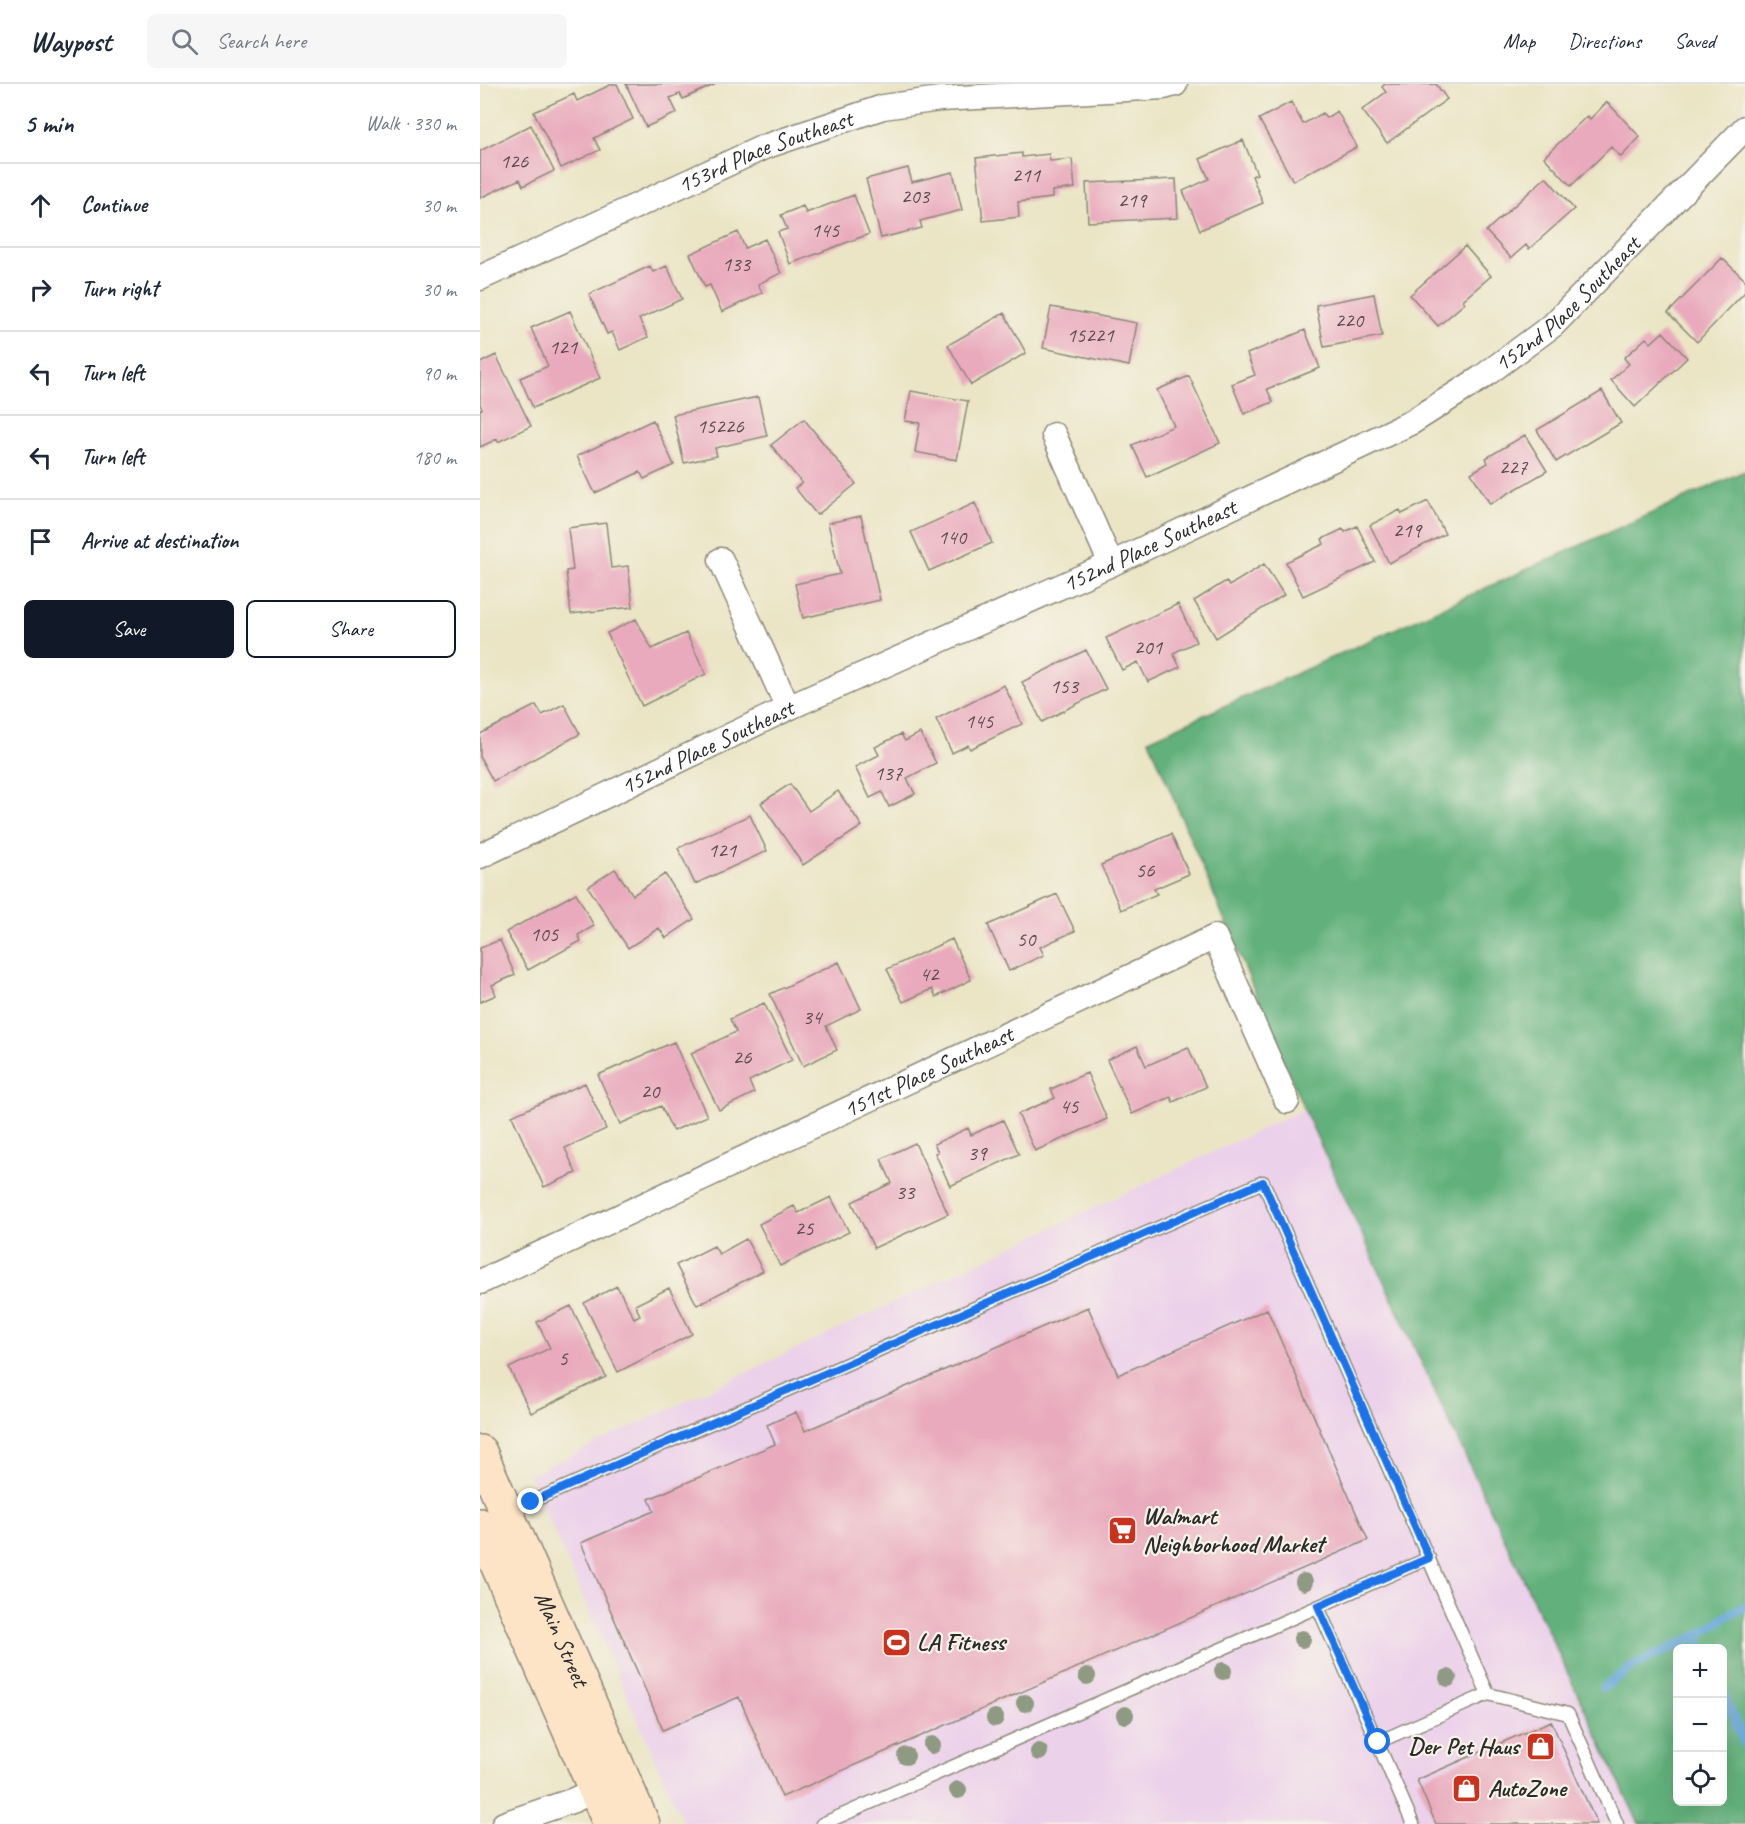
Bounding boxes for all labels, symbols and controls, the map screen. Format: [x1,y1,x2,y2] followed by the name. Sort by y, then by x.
[147,14,567,68] search box
[30,24,111,59] text: Waypost
[168,25,201,58] icon: search
[216,27,306,55] text: Search here
[1503,28,1535,54] text: Map
[1568,28,1641,54] text: Directions
[1674,28,1715,54] text: Saved
[673,103,858,200] street label: 153rd Place Southeast
[24,107,73,140] text: 5 min
[366,111,456,136] text: Walk · 330 m
[500,148,529,174] house number: 126
[1012,162,1042,188] house number: 211
[901,183,931,209] house number: 203
[1118,187,1148,213] house number: 219
[24,189,57,222] icon: ahead
[81,191,147,219] text: Continue
[422,193,456,218] text: 30 m
[811,217,841,243] house number: 145
[1488,228,1648,378] street label: 152nd Place Southeast
[722,251,752,277] house number: 133
[24,273,57,306] icon: right
[81,275,158,303] text: Turn right
[422,277,456,302] text: 30 m
[1335,307,1365,333] house number: 220
[1066,322,1115,348] house number: 15221
[549,334,579,360] house number: 121
[24,357,57,390] icon: left
[81,359,145,387] text: Turn left
[422,361,456,386] text: 90 m
[696,413,744,439] house number: 15226
[24,441,57,474] icon: left
[81,443,145,471] text: Turn left
[413,445,456,470] text: 180 m
[1499,454,1529,480] house number: 227
[1058,491,1243,599] street label: 152nd Place Southeast
[1393,517,1423,543] house number: 219
[938,524,968,550] house number: 140
[24,525,57,558] icon: arrive
[81,527,238,555] text: Arrive at destination
[24,600,234,658] button: Save
[246,600,456,658] button: Share
[1134,634,1164,660] house number: 201
[1050,673,1080,699] house number: 153
[616,692,800,801] street label: 152nd Place Southeast
[965,708,995,734] house number: 145
[874,760,904,786] house number: 137
[708,837,738,863] house number: 121
[1136,857,1155,883] house number: 56
[530,921,560,947] house number: 105
[1017,926,1037,952] house number: 50
[920,961,940,987] house number: 42
[803,1004,824,1030] house number: 34
[838,1018,1020,1124] street label: 151st Place Southeast
[733,1044,752,1070] house number: 26
[641,1078,661,1104] house number: 20
[1060,1093,1080,1119] house number: 45
[968,1140,988,1166] house number: 39
[896,1179,916,1205] house number: 33
[795,1215,815,1241] house number: 25
[558,1345,569,1371] house number: 5
[517,1488,543,1514] route end
[1143,1501,1328,1559] place label: Walmart Neighborhood Market
[1106,1514,1138,1546] supermarket icon: Walmart Neighborhood Market
[528,1587,597,1693] street label: Main Street
[880,1626,912,1658] sports icon: LA Fitness
[917,1627,1008,1657] place label: LA Fitness
[1673,1644,1727,1806] map controls
[1673,1644,1727,1698] button: +
[1673,1698,1727,1752] button: −
[1364,1728,1390,1754] route start
[1524,1730,1556,1762] shop icon: Der Pet Haus
[1409,1731,1522,1761] place label: Der Pet Haus
[1673,1752,1727,1806] button: locate
[1451,1772,1483,1804] shop icon: AutoZone
[1488,1773,1568,1803] place label: AutoZone

